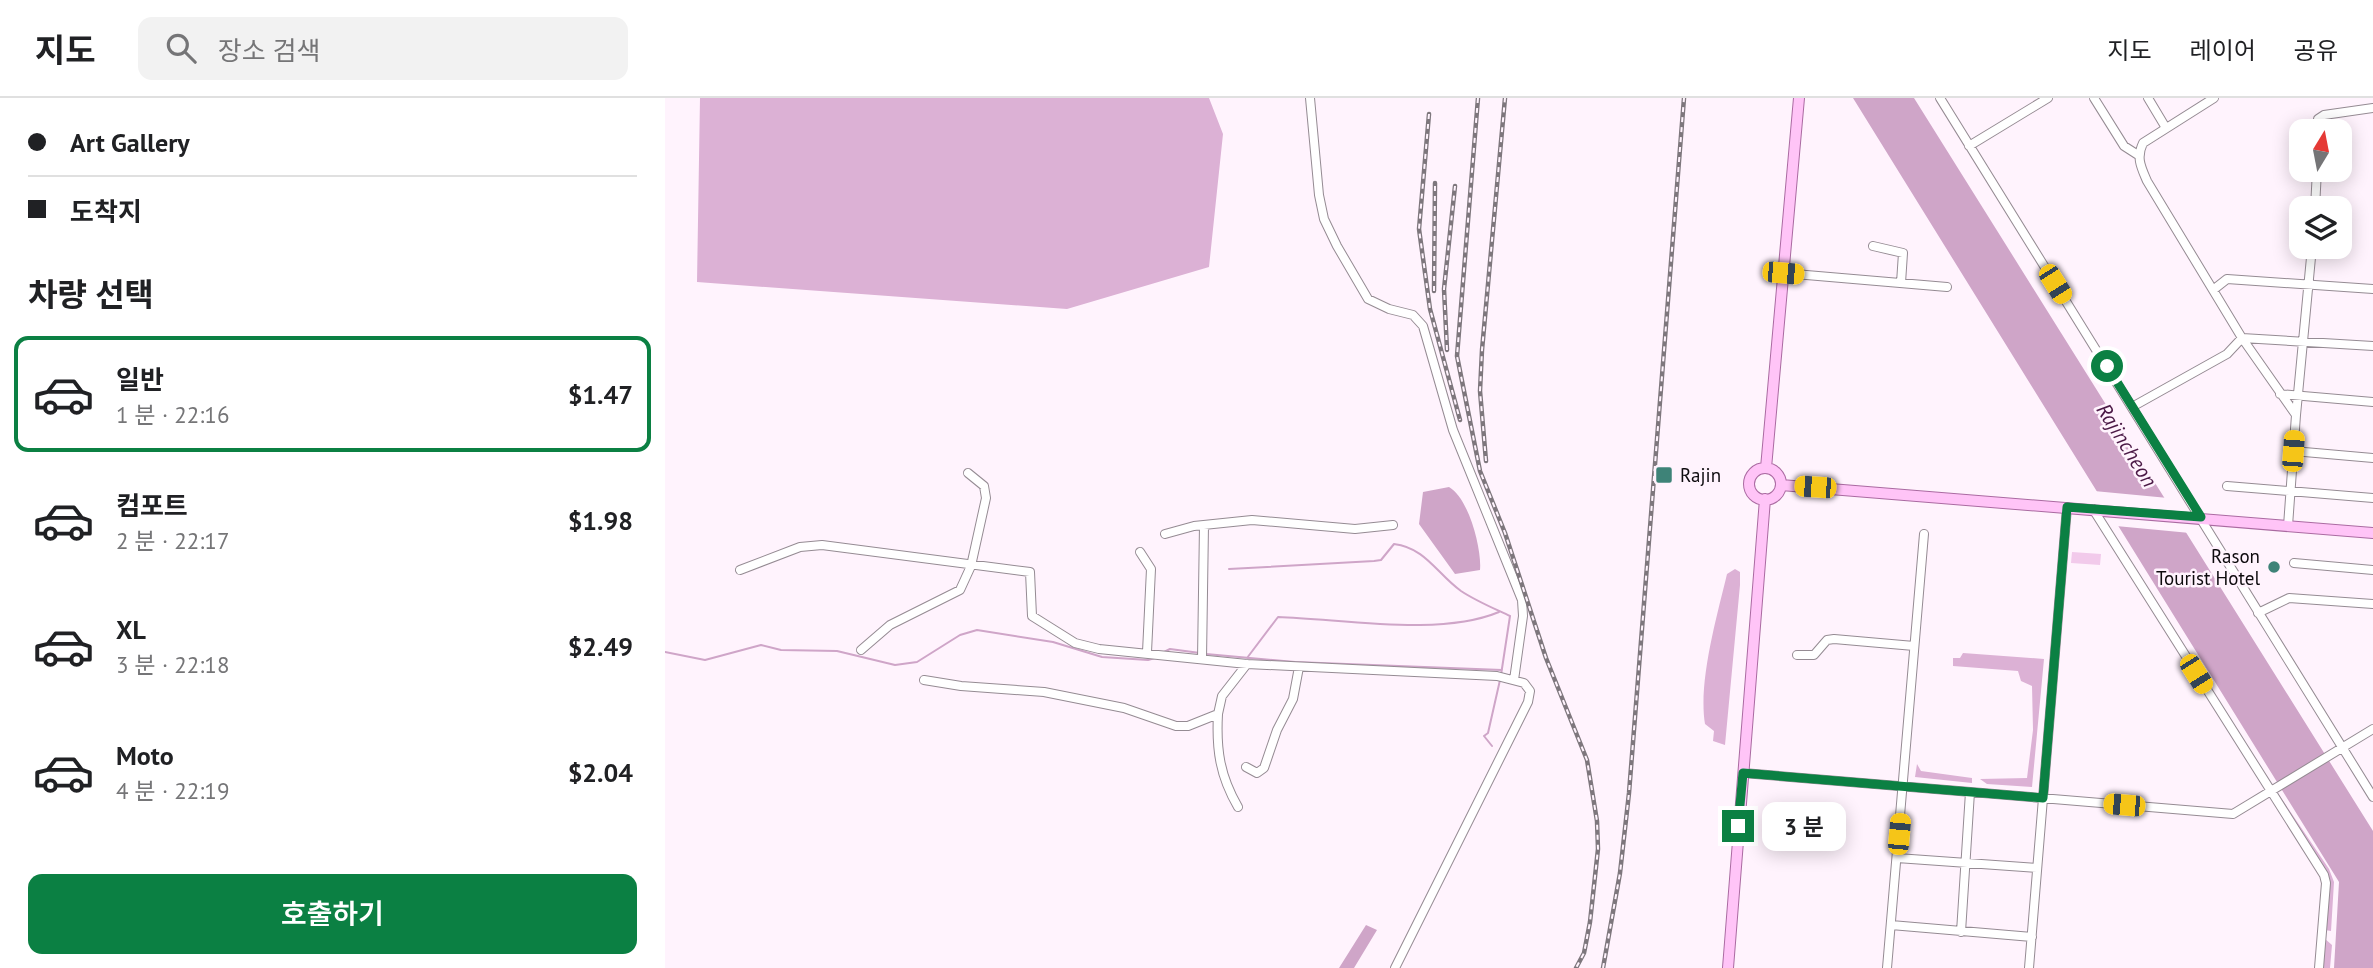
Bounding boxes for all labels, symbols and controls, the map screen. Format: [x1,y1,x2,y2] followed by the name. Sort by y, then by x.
[138,17,628,80] search box
[35,28,96,71] text: 지도
[162,29,200,67] icon: search
[218,34,320,67] text: 장소 검색
[2107,35,2152,66] text: 지도
[2190,35,2256,66] text: 레이어
[2294,35,2338,66] text: 공유
[2289,119,2352,182] north arrow
[2289,119,2352,259] map controls
[70,126,190,159] text: Art Gallery
[70,195,142,228] text: 도착지
[2289,196,2352,259] button: layers
[1762,261,1805,285] car
[2035,261,2076,307] car
[28,273,154,315] text: 차량 선택
[2091,350,2123,382] route start
[32,363,95,426] icon: car
[116,363,164,396] text: 일반
[568,378,633,411] text: $1.47
[2091,398,2163,492] water label: Rajincheon
[116,400,229,429] text: 1 분 · 22:16
[2282,429,2305,473] car
[1680,463,1721,487] place label: Rajin
[1654,465,1674,485] marker: Rajin
[1794,475,1837,499] car
[32,489,95,552] icon: car
[116,489,188,522] text: 컴포트
[568,504,633,537] text: $1.98
[116,526,229,555] text: 2 분 · 22:17
[2156,544,2260,590] place label: Rason Tourist Hotel
[2266,559,2282,575] marker: Rason Tourist Hotel
[116,613,146,646] text: XL
[32,615,95,678] icon: car
[568,630,633,663] text: $2.49
[116,650,229,679] text: 3 분 · 22:18
[2176,651,2217,697] car
[116,739,174,772] text: Moto
[32,741,95,804] icon: car
[568,756,633,789] text: $2.04
[116,776,229,805] text: 4 분 · 22:19
[2103,793,2146,817] car
[1763,802,1847,850] callout: 3 분
[1722,810,1754,842] route end
[1784,812,1824,841] text: 3 분
[1887,812,1912,856] car
[28,874,637,954] button: 호출하기

